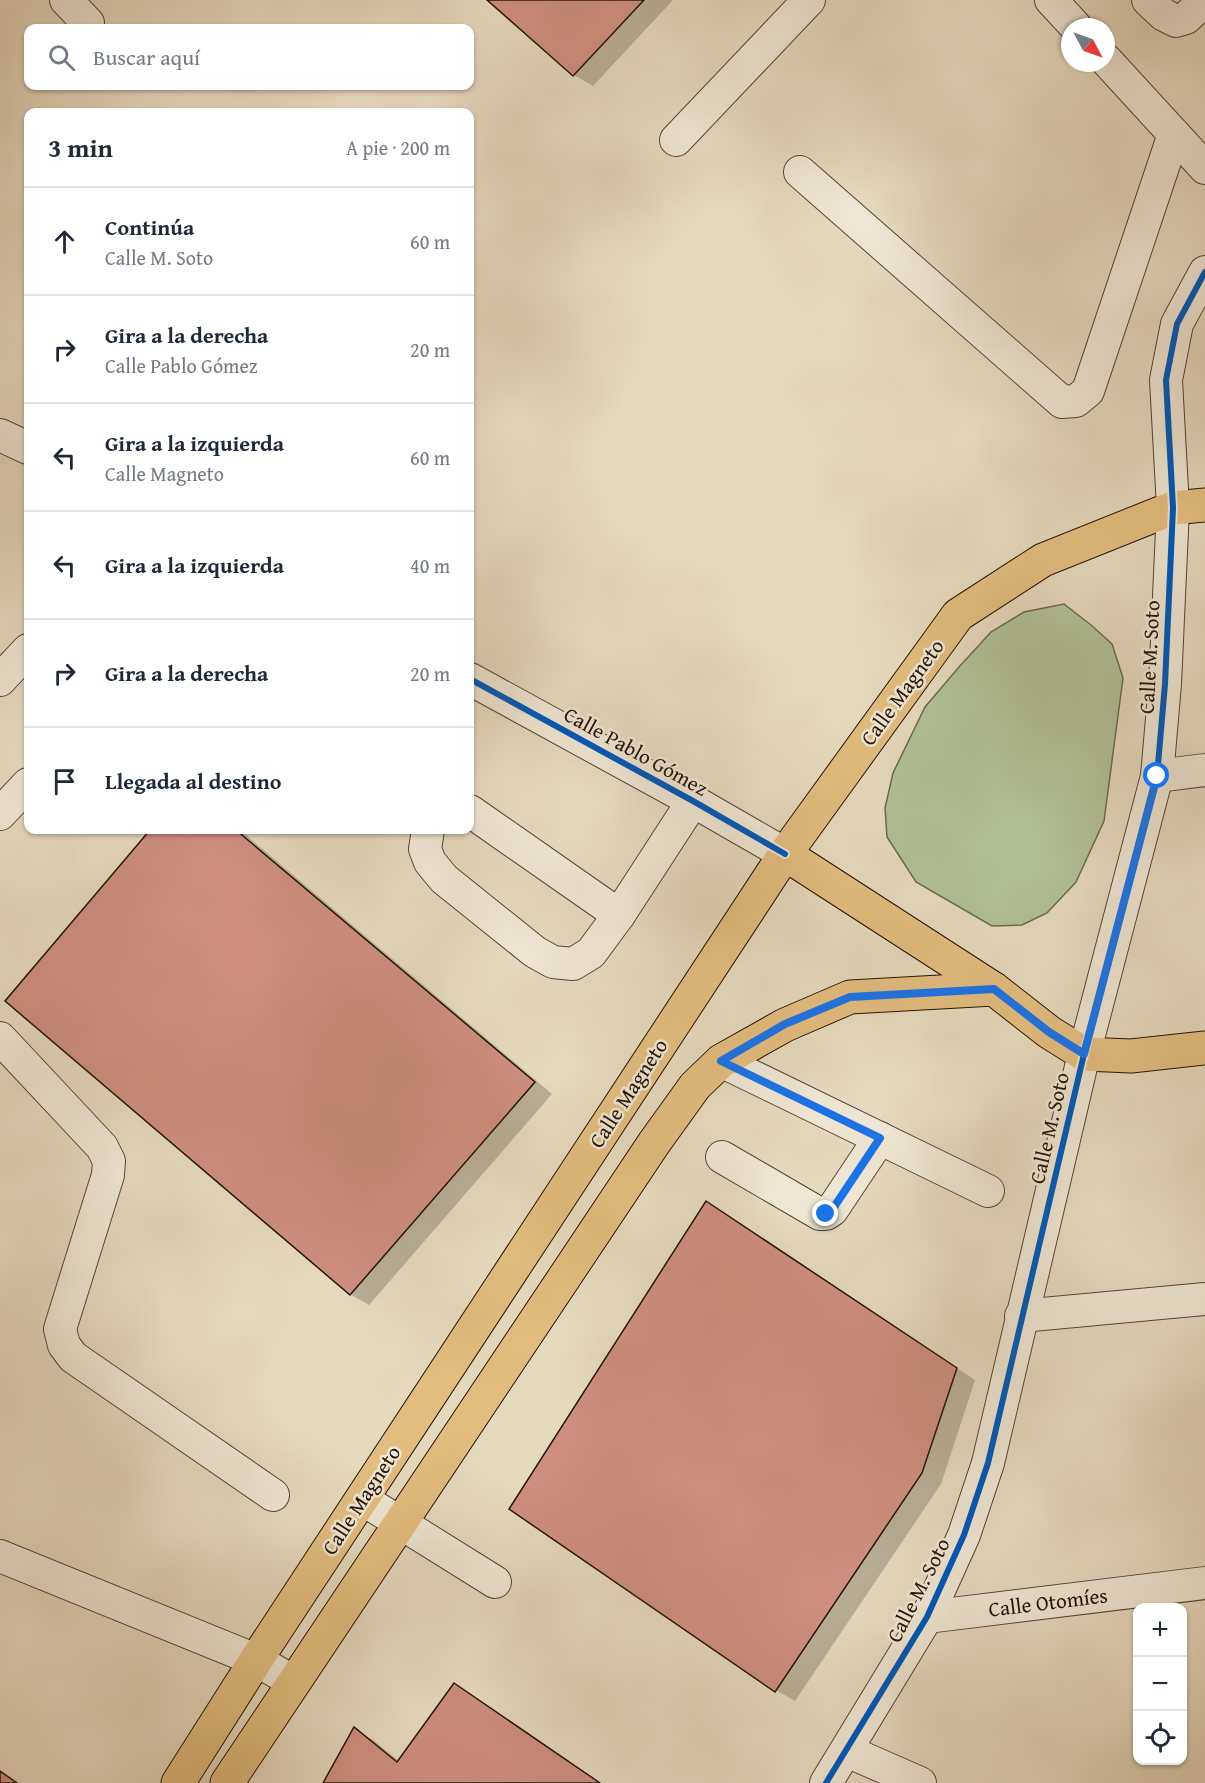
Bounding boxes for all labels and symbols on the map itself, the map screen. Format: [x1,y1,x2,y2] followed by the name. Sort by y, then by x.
[1061,18,1115,72] north arrow
[1131,599,1167,715] street label: Calle M. Soto
[853,632,951,752] street label: Calle Magneto
[558,699,714,803] street label: Calle Pablo Gómez
[1143,762,1169,788] route start
[581,1032,675,1154] street label: Calle Magneto
[1021,1069,1077,1187] street label: Calle M. Soto
[812,1200,838,1226] route end
[314,1439,408,1561] street label: Calle Magneto
[878,1532,958,1648] street label: Calle M. Soto
[987,1579,1109,1625] street label: Calle Otomíes

